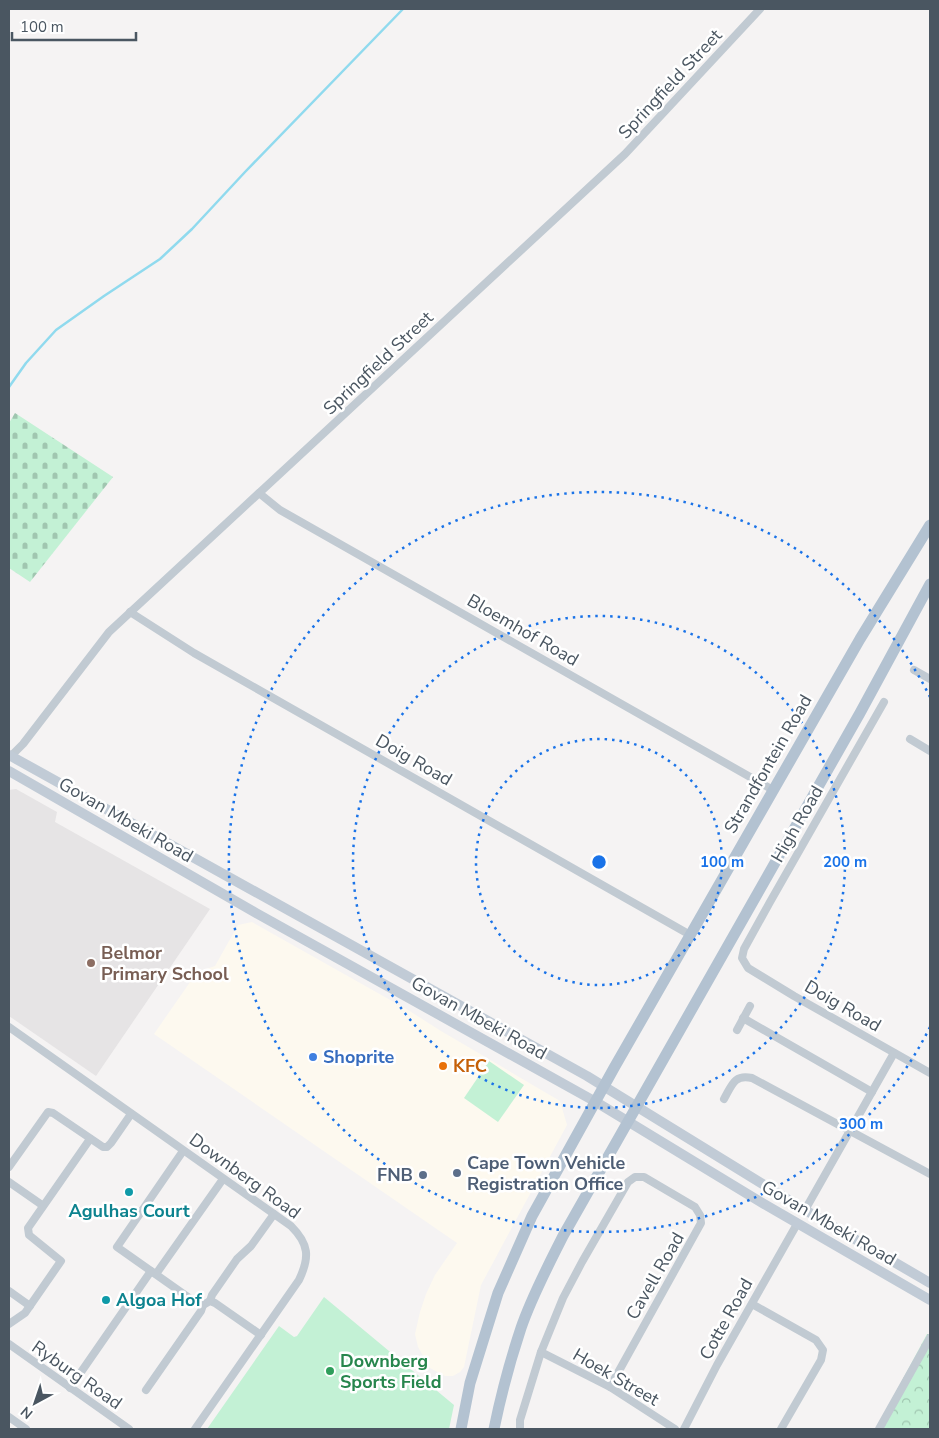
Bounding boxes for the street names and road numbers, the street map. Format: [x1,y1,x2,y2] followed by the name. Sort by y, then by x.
[613,23,728,144] street label: Springfield Street
[318,305,439,420] street label: Springfield Street
[463,588,583,672] street label: Bloemhof Road
[718,690,818,838] street label: Strandfontein Road
[371,728,457,792] street label: Doig Road
[54,772,198,868] street label: Govan Mbeki Road
[765,781,829,867] street label: High Road
[407,971,551,1065] street label: Govan Mbeki Road
[800,974,886,1038] street label: Doig Road
[185,1127,305,1225] street label: Downberg Road
[757,1175,901,1271] street label: Govan Mbeki Road
[620,1228,690,1324] street label: Cavell Road
[694,1274,758,1364] street label: Cotte Road
[27,1335,127,1415] street label: Ryburg Road
[568,1343,664,1412] street label: Hoek Street

